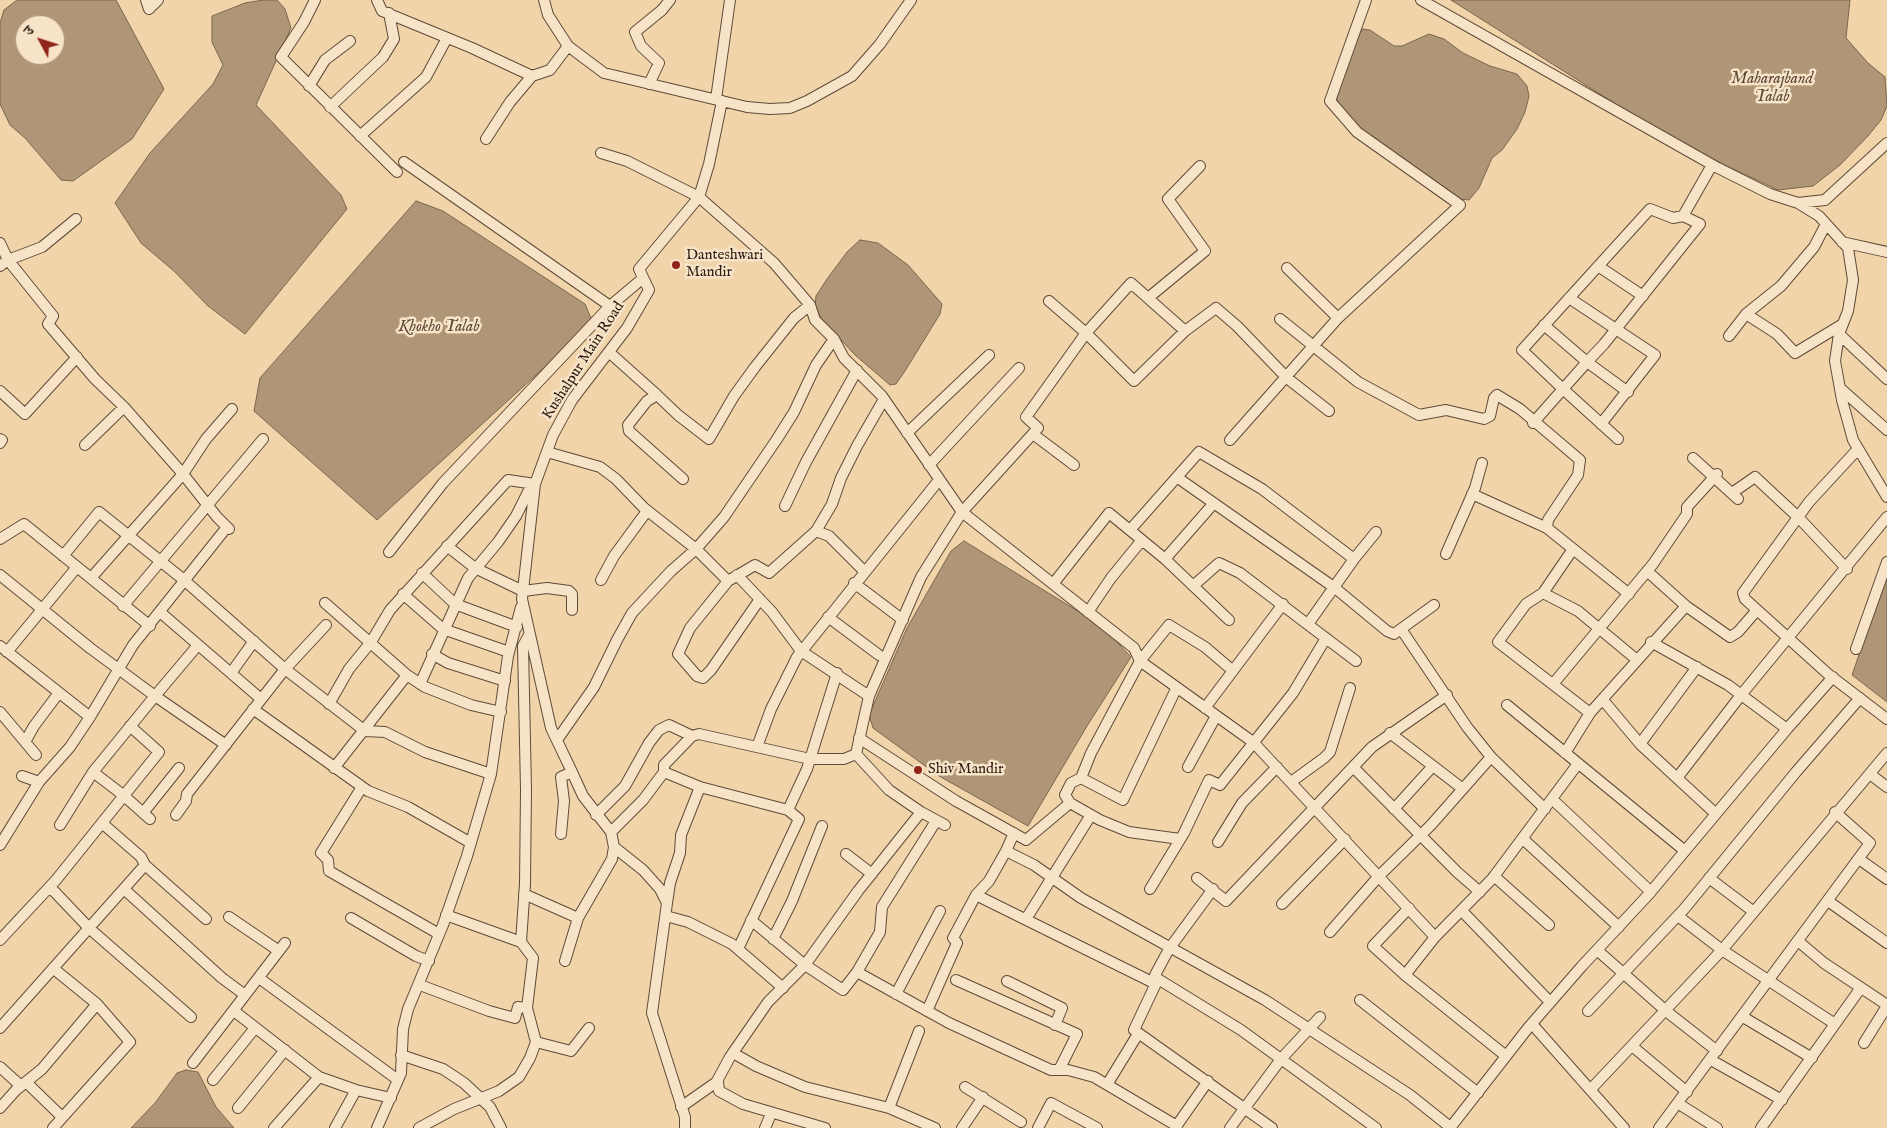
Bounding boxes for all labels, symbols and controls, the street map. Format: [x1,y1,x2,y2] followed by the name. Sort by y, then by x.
[15,15,65,65] north arrow
[20,22,38,40] text: उ
[1731,70,1813,108] water label: Maharajband Talab
[686,247,763,282] place label: Danteshwari Mandir
[670,259,682,271] marker: Danteshwari Mandir
[539,299,629,423] street label: Kushalpur Main Road
[399,318,479,338] water label: Khokho Talab
[928,761,1004,779] place label: Shiv Mandir
[912,764,924,776] marker: Shiv Mandir

